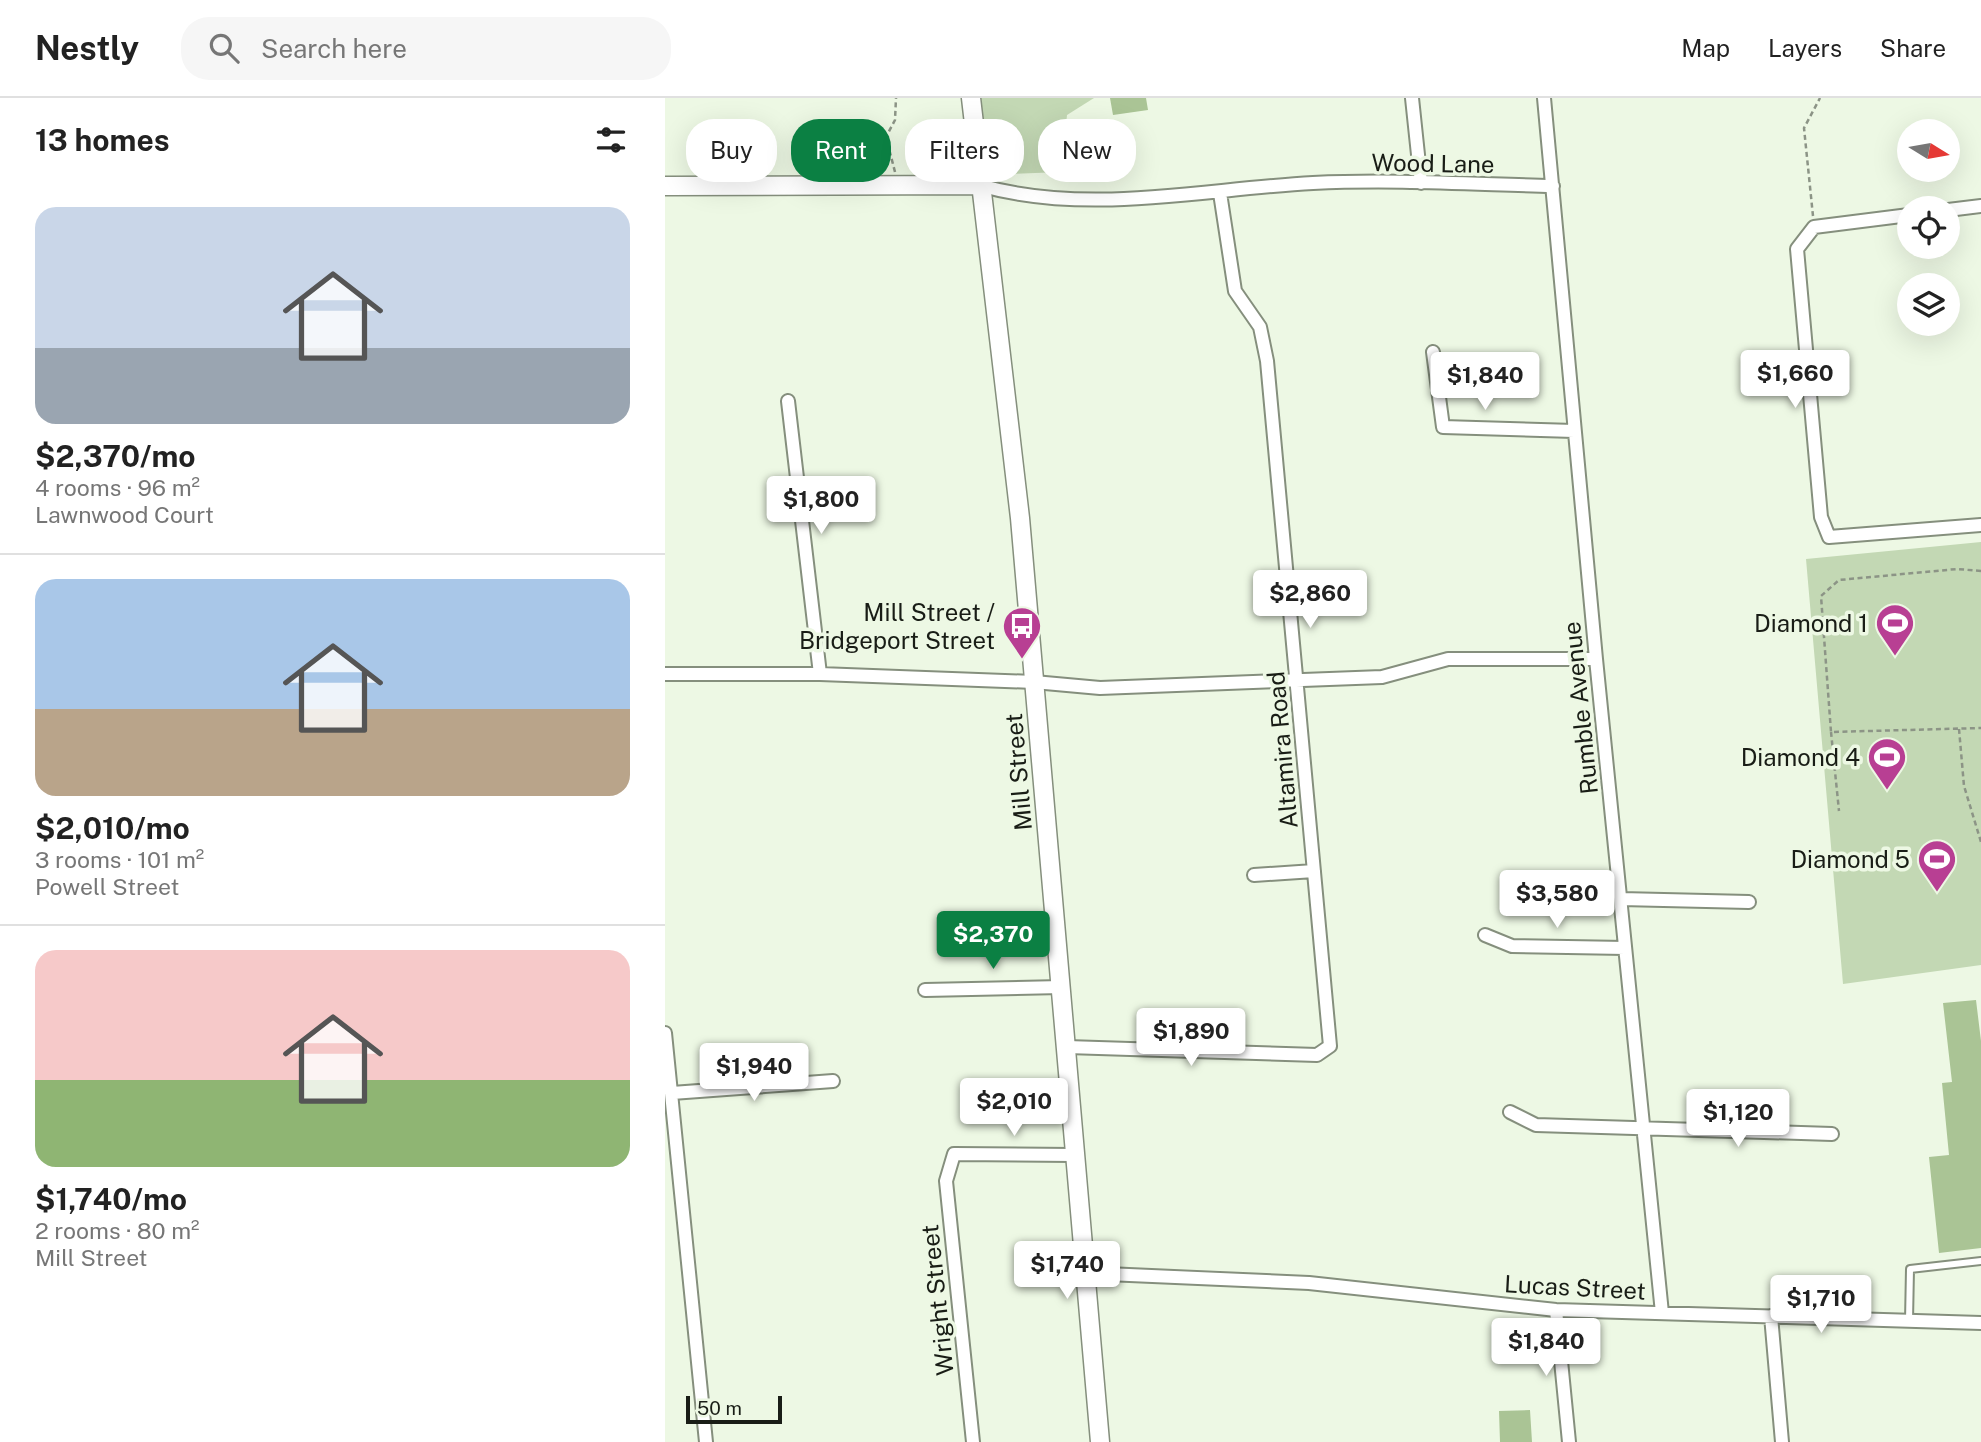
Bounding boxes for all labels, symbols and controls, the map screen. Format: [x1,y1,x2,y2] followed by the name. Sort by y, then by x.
[181,17,671,80] search box
[35,29,139,67] text: Nestly
[205,29,243,67] icon: search
[261,33,407,64] text: Search here
[1681,34,1730,62] text: Map
[1768,34,1842,62] text: Layers
[1880,34,1946,62] text: Share
[686,119,777,182] chip: Buy
[791,119,891,182] chip: Rent
[905,119,1024,182] chip: Filters
[1038,119,1136,182] chip: New
[1897,119,1960,182] north arrow
[1897,119,1960,336] map controls
[592,121,630,159] icon: filters
[35,122,170,158] text: 13 homes
[1371,148,1495,178] street label: Wood Lane
[1897,196,1960,259] button: locate
[270,253,396,379] icon: home
[1897,273,1960,336] button: layers
[1738,350,1852,410] pin: $1,660
[1428,352,1542,412] pin: $1,840
[1757,359,1833,386] text: $1,660
[1446,361,1524,388] text: $1,840
[35,438,196,474] text: $2,370/mo
[35,474,200,501] text: 4 rooms · 96 m²
[764,476,878,536] pin: $1,800
[783,485,859,512] text: $1,800
[35,501,214,528] text: Lawnwood Court
[1253,570,1367,630] pin: $2,860
[1269,579,1351,606] text: $2,860
[799,598,996,654] place label: Mill Street / Bridgeport Street
[1874,602,1916,657] sports icon: Diamond 1
[1001,605,1043,660] bus stop icon: Mill Street / Bridgeport Street
[1754,609,1868,637] place label: Diamond 1
[1557,620,1603,796] street label: Rumble Avenue
[270,625,396,751] icon: home
[1261,670,1303,830] street label: Altamira Road
[999,712,1037,832] street label: Mill Street
[1866,736,1908,791] sports icon: Diamond 4
[1741,743,1860,771] place label: Diamond 4
[35,810,190,846] text: $2,010/mo
[1916,838,1958,893] sports icon: Diamond 5
[1790,845,1910,873] place label: Diamond 5
[35,846,204,873] text: 3 rooms · 101 m²
[1500,870,1614,930] pin: $3,580
[35,873,179,900] text: Powell Street
[1515,879,1599,906] text: $3,580
[936,912,1050,971] pin: $2,370
[953,920,1033,947] text: $2,370
[270,996,396,1122] icon: home
[1134,1009,1248,1068] pin: $1,890
[1152,1017,1230,1044] text: $1,890
[697,1044,811,1103] pin: $1,940
[716,1052,792,1079] text: $1,940
[957,1079,1071,1138] pin: $2,010
[976,1087,1052,1114] text: $2,010
[1681,1090,1795,1149] pin: $1,120
[1702,1098,1774,1125] text: $1,120
[35,1181,187,1217] text: $1,740/mo
[35,1217,200,1244] text: 2 rooms · 80 m²
[915,1223,959,1377] street label: Wright Street
[1010,1242,1124,1301] pin: $1,740
[35,1244,148,1271] text: Mill Street
[1030,1250,1104,1277] text: $1,740
[1503,1269,1647,1305] street label: Lucas Street
[1764,1276,1878,1335] pin: $1,710
[1786,1284,1856,1311] text: $1,710
[1489,1318,1603,1378] pin: $1,840
[1507,1327,1585,1354] text: $1,840
[686,1393,782,1425] scale bar
[697,1397,742,1419] text: 50 m

